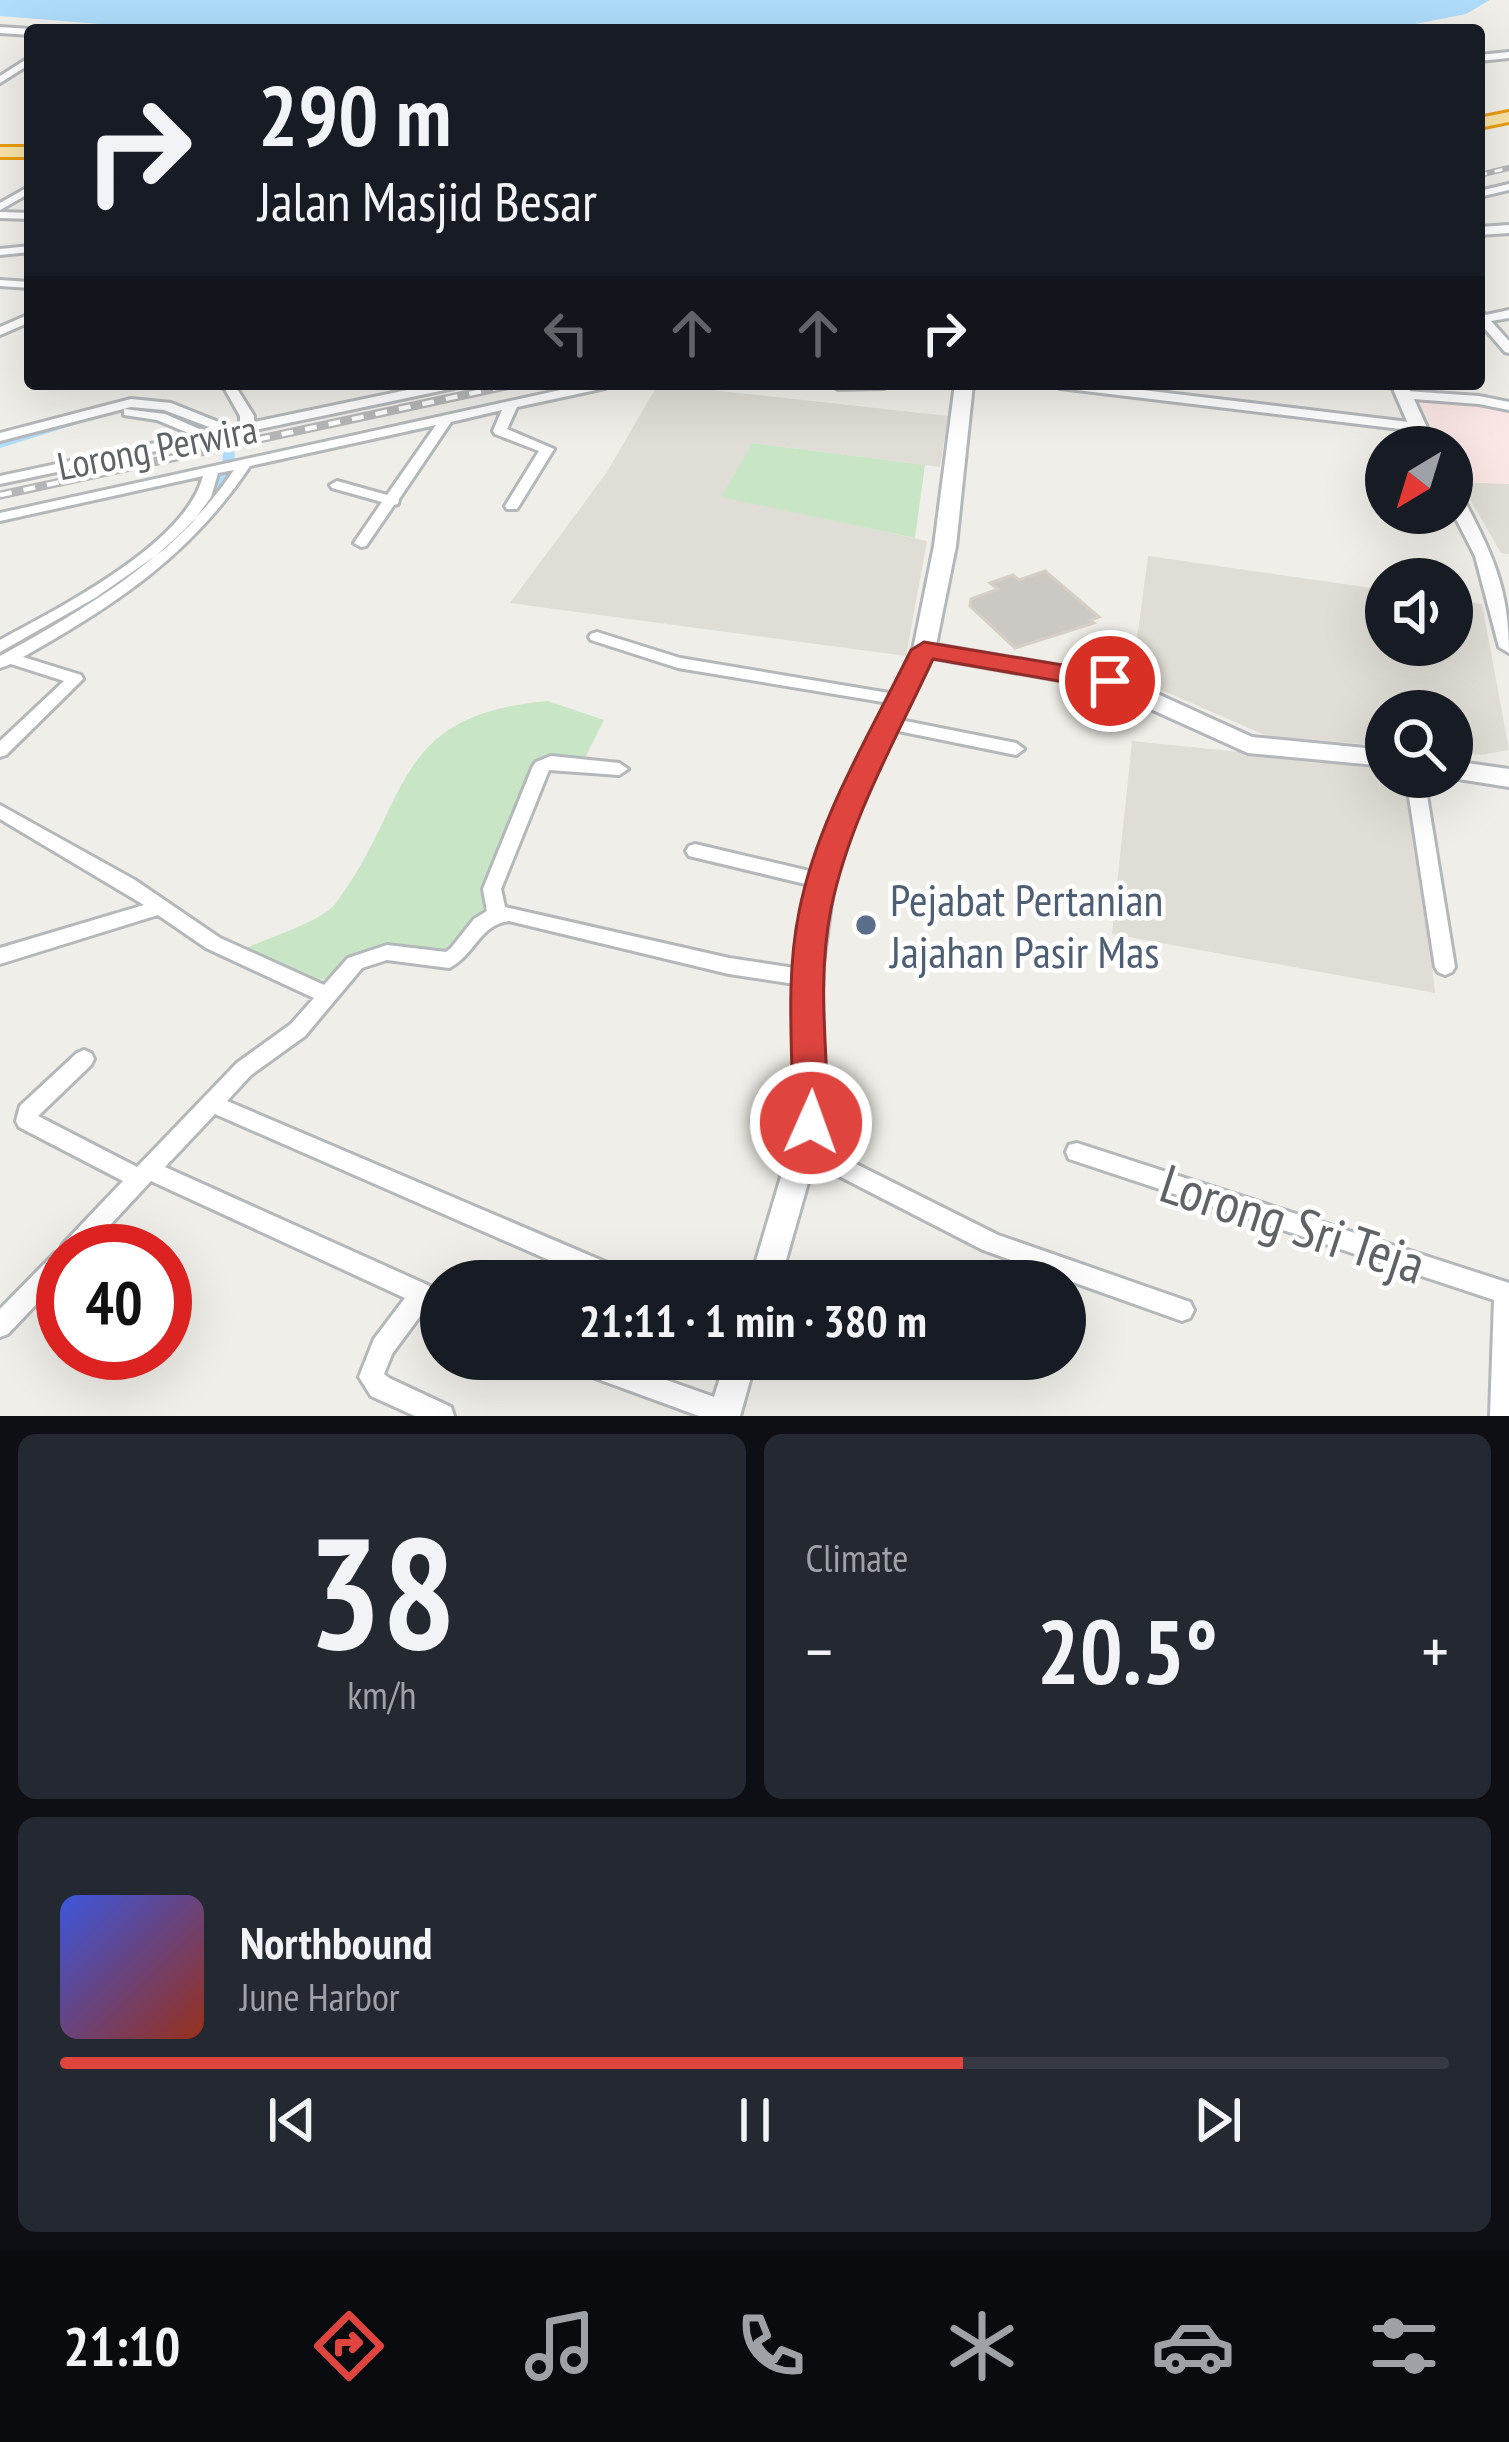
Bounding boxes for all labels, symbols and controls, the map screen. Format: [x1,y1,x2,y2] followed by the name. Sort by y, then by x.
[258,60,451,169] text: 290 m
[60,72,216,228] icon: right
[258,166,597,236] text: Jalan Masjid Besar
[533,300,599,366] icon: left
[659,300,725,366] icon: ahead
[785,300,851,366] icon: ahead
[911,300,977,366] icon: right
[53,403,261,491] street label: Lorong Perwira
[1365,426,1473,534] north arrow
[1365,426,1473,798] map controls
[1365,558,1473,666] button: sound
[1059,630,1161,732] pin
[1077,648,1143,714] icon: arrive
[1365,690,1473,798] button: search
[888,870,1163,980] place label: Pejabat Pertanian Jajahan Pasir Mas
[853,912,879,938] marker: Pejabat Pertanian Jajahan Pasir Mas
[748,1060,874,1186] position arrow
[1152,1147,1434,1299] street label: Lorong Sri Teja
[36,1224,192,1380] speed limit sign: 40
[579,1291,927,1349] text: 21:11 · 1 min · 380 m
[307,1490,456,1692] text: 38
[806,1532,908,1583] text: Climate
[1037,1592,1218,1709] text: 20.5°
[806,1608,833,1693] text: −
[1422,1608,1449,1693] text: +
[347,1669,416,1720] text: km/h
[240,1913,432,1971] text: Northbound
[240,1971,399,2022] text: June Harbor
[259,2087,325,2153] icon: previous
[722,2087,788,2153] icon: pause
[1185,2087,1251,2153] icon: next
[307,2304,391,2388] icon: directions
[518,2304,602,2388] icon: music
[729,2304,813,2388] icon: phone
[940,2304,1024,2388] icon: climate
[1151,2304,1235,2388] icon: car
[1362,2304,1446,2388] icon: filters
[63,2311,180,2381] text: 21:10

